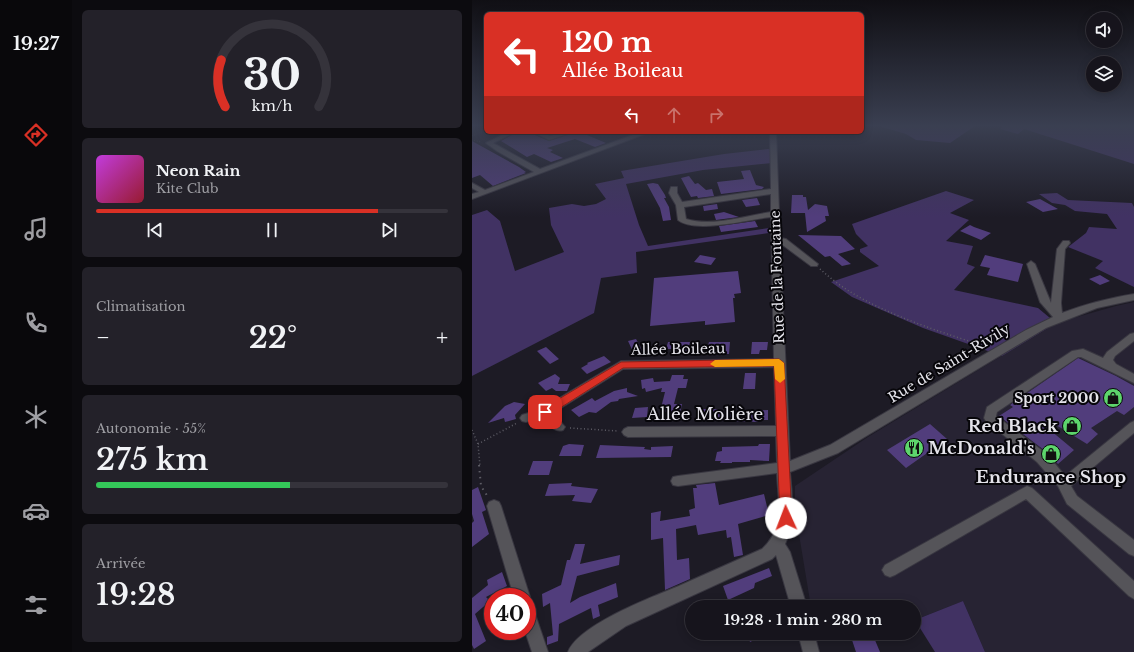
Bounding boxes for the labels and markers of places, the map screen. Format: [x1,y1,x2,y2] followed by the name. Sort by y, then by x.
[1102,387,1124,409] shop icon: Sport 2000
[1014,389,1099,407] place label: Sport 2000
[528,395,562,429] pin
[1061,415,1083,437] shop icon: Red Black
[968,416,1059,437] place label: Red Black
[903,437,925,459] restaurant icon: McDonald's
[928,438,1035,459] place label: McDonald's
[1040,443,1062,465] shop icon: Endurance Shop
[976,467,1126,488] place label: Endurance Shop

